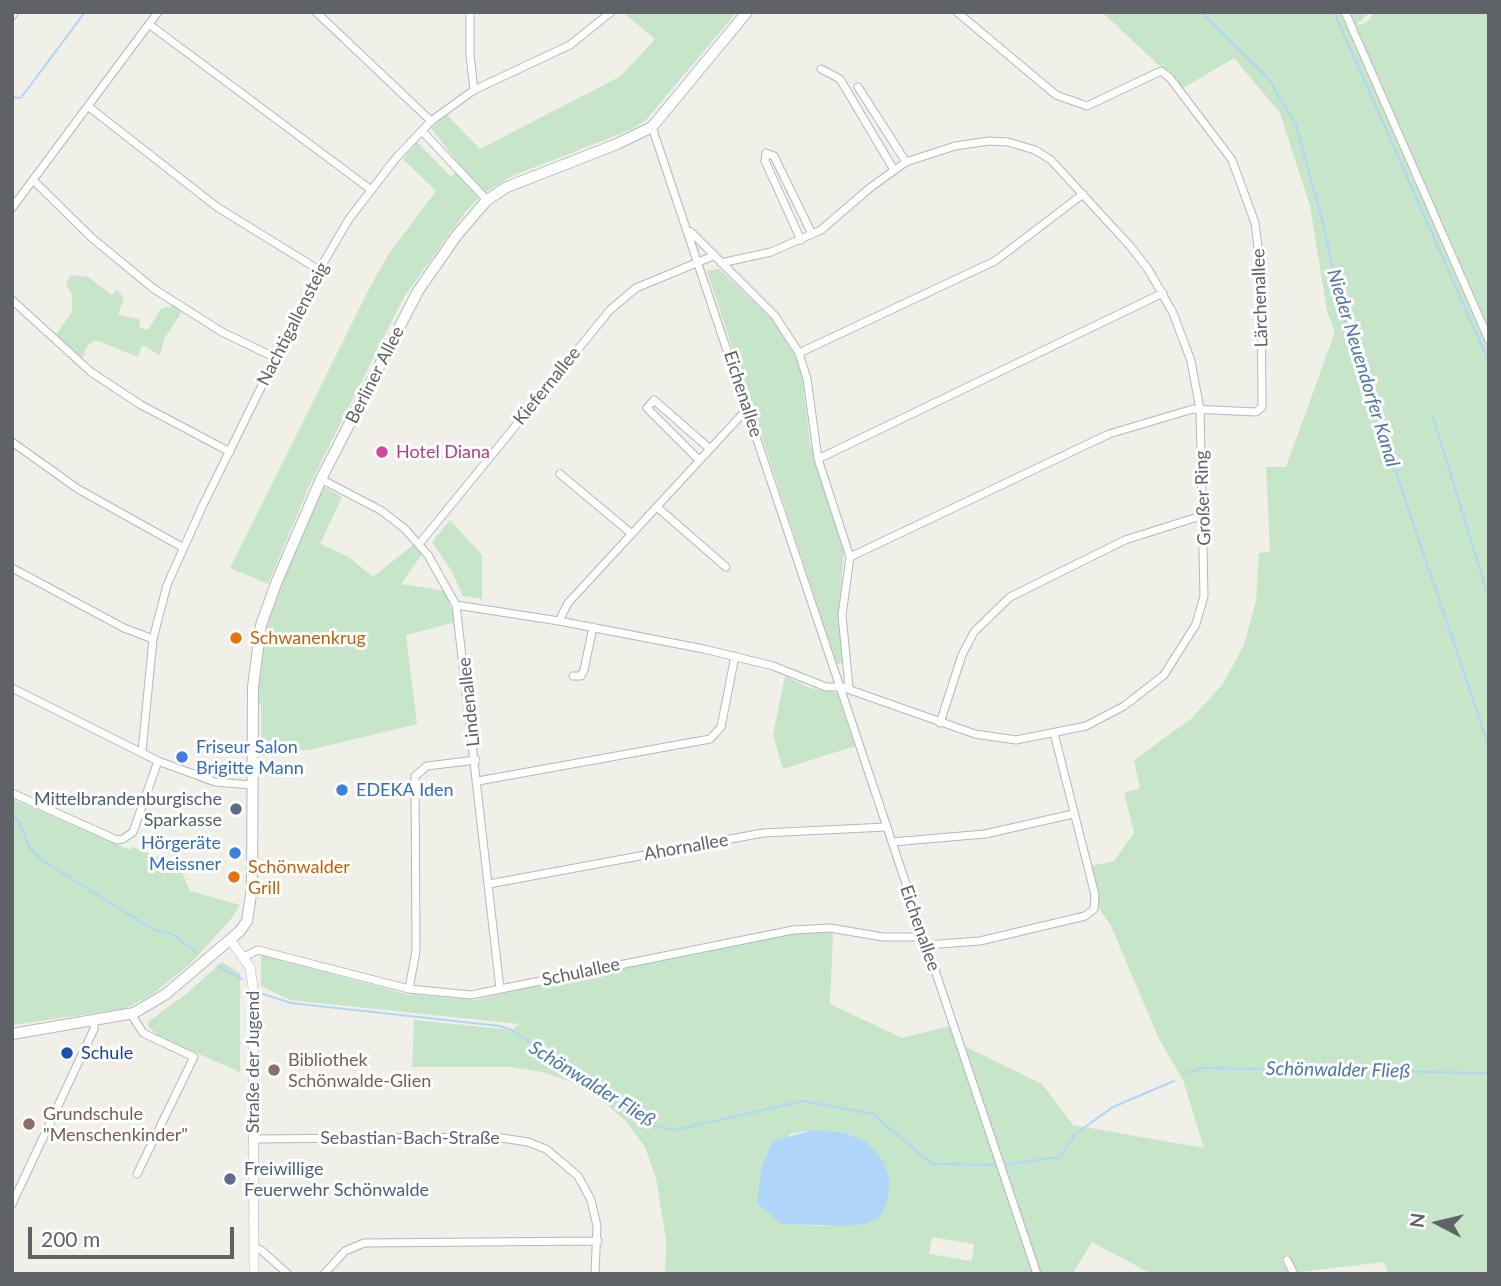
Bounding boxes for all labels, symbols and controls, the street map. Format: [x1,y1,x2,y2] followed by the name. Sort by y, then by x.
[1247,248,1273,348] street label: Lärchenallee
[253,259,333,389] street label: Nachtigallensteig
[1322,266,1404,470] water label: Nieder Neuendorfer Kanal
[341,323,409,427] street label: Berliner Allee
[509,343,585,429] street label: Kiefernallee
[719,348,767,440] street label: Eichenallee
[396,441,490,463] place label: Hotel Diana
[374,444,390,460] marker: Hotel Diana
[1191,450,1215,546] street label: Großer Ring
[250,627,366,649] place label: Schwanenkrug
[228,630,244,646] marker: Schwanenkrug
[454,656,484,748] street label: Lindenallee
[196,736,304,778] place label: Friseur Salon Brigitte Mann
[174,749,190,765] marker: Friseur Salon Brigitte Mann
[356,779,454,801] place label: EDEKA Iden
[334,782,350,798] marker: EDEKA Iden
[34,788,222,830] place label: Mittelbrandenburgische Sparkasse
[228,801,244,817] marker: Mittelbrandenburgische Sparkasse
[642,829,730,865] street label: Ahornallee
[141,832,221,874] place label: Hörgeräte Meissner
[227,845,243,861] marker: Hörgeräte Meissner
[248,856,350,898] place label: Schönwalder Grill
[226,869,242,885] marker: Schönwalder Grill
[895,882,945,974] street label: Eichenallee
[540,953,622,991] street label: Schulallee
[242,991,264,1133] street label: Straße der Jugend
[525,1036,659,1132] water label: Schönwalder Fließ
[81,1042,133,1064] place label: Schule
[59,1045,75,1061] marker: Schule
[288,1049,431,1092] place label: Bibliothek Schönwalde-Glien
[1266,1057,1410,1083] water label: Schönwalder Fließ
[266,1062,282,1078] marker: Bibliothek Schönwalde-Glien
[43,1103,188,1146] place label: Grundschule "Menschenkinder"
[21,1116,37,1132] marker: Grundschule "Menschenkinder"
[320,1127,500,1149] street label: Sebastian-Bach-Straße
[244,1158,429,1200] place label: Freiwillige Feuerwehr Schönwalde
[222,1171,238,1187] marker: Freiwillige Feuerwehr Schönwalde
[1403,1188,1473,1258] north arrow
[32,1212,238,1256] scale bar
[1404,1212,1429,1229] text: N
[41,1226,100,1251] text: 200 m

